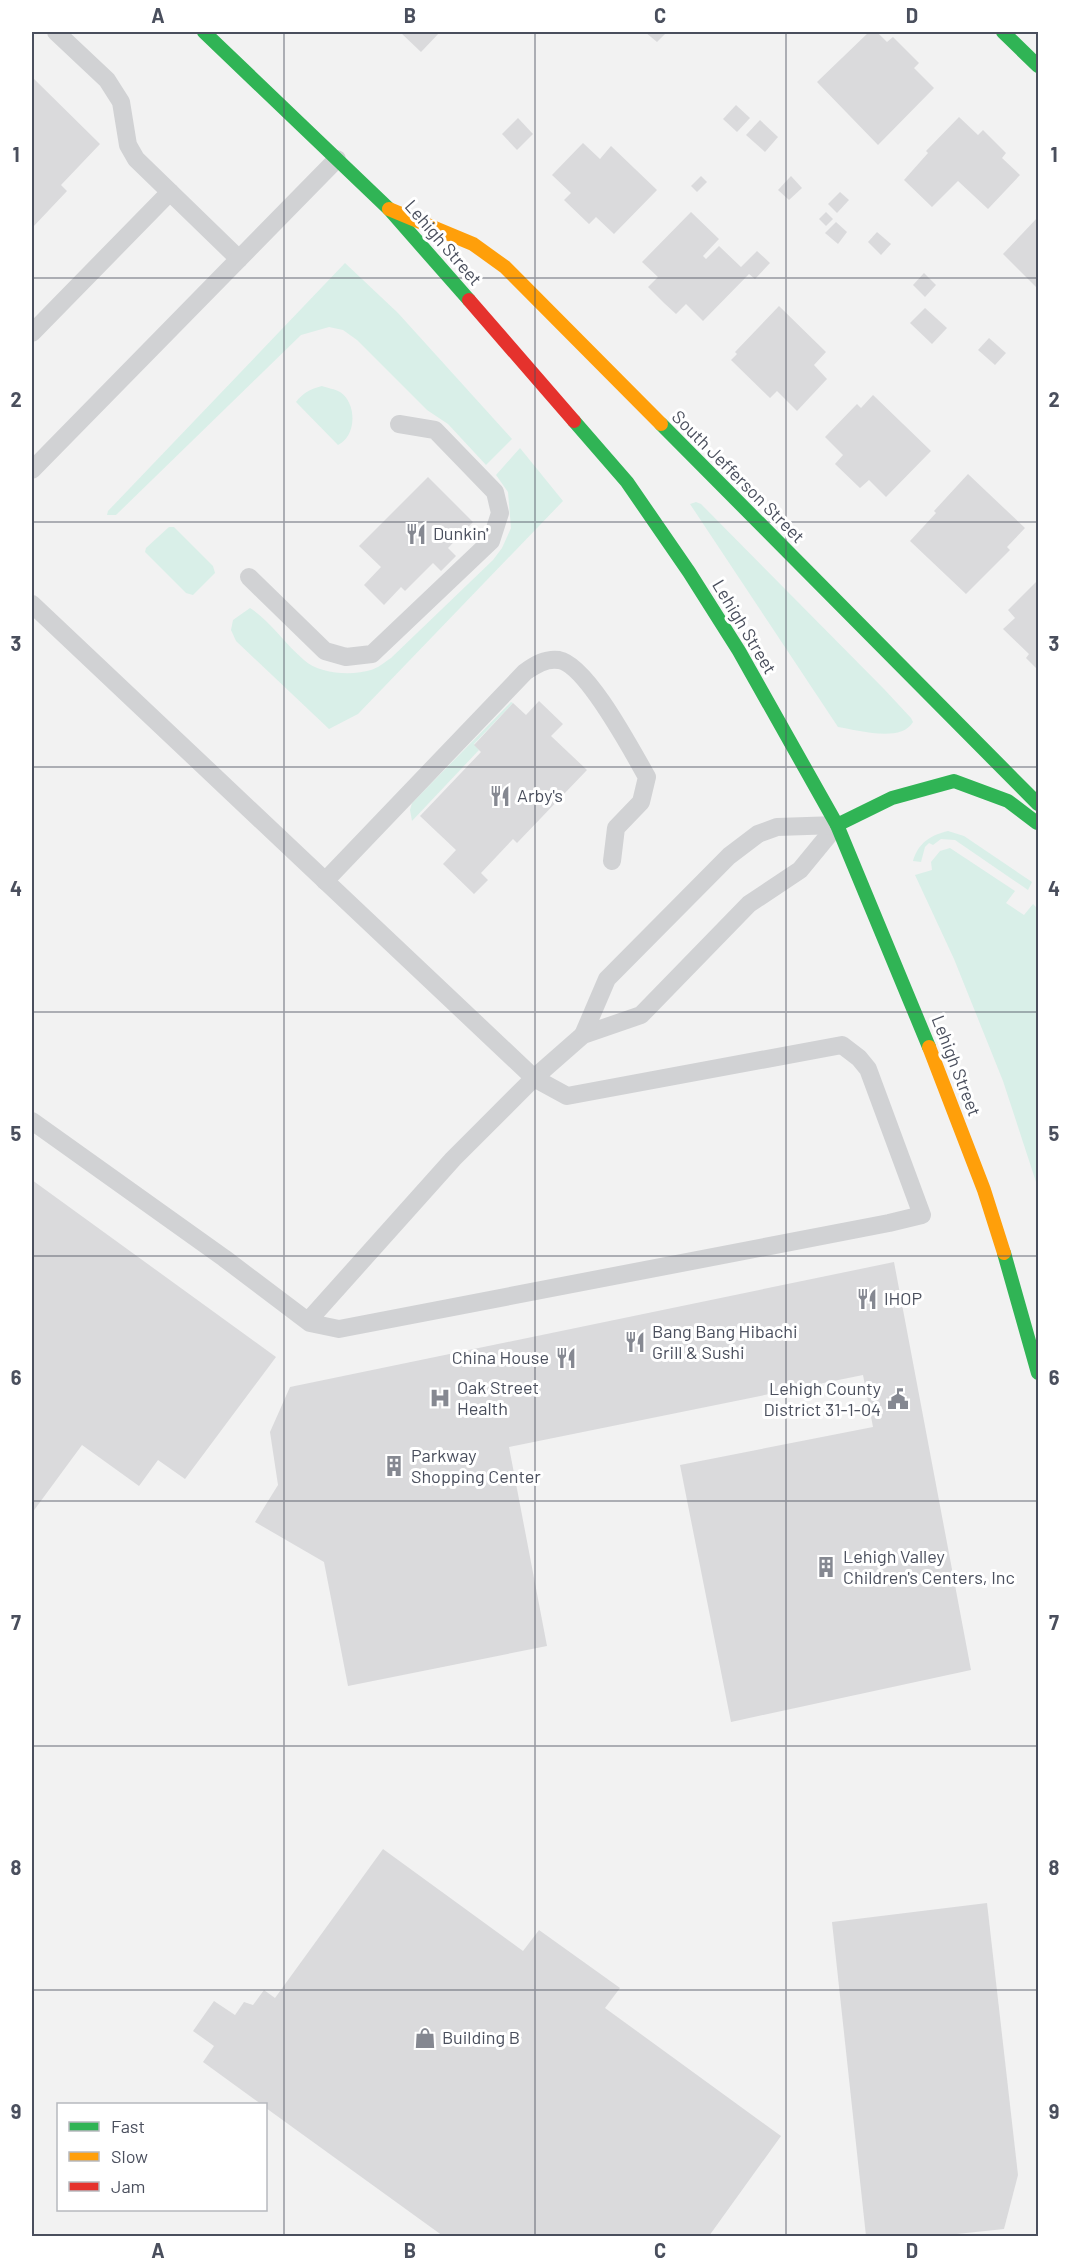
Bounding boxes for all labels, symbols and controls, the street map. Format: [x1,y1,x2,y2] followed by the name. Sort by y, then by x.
[151,3,165,27] text: A
[404,3,416,27] text: B
[654,3,666,27] text: C
[906,3,918,27] text: D
[12,142,20,166] text: 1
[1050,142,1058,166] text: 1
[401,195,487,290] street label: Lehigh Street
[10,387,22,411] text: 2
[1048,387,1060,411] text: 2
[668,405,810,547] street label: South Jefferson Street
[404,522,428,546] restaurant icon: Dunkin'
[433,522,488,544] place label: Dunkin'
[708,575,782,678] street label: Lehigh Street
[11,631,21,655] text: 3
[1049,631,1059,655] text: 3
[488,784,512,808] restaurant icon: Arby's
[517,784,563,806] place label: Arby's
[10,876,22,900] text: 4
[1048,876,1060,900] text: 4
[928,1012,986,1119] street label: Lehigh Street
[11,1121,22,1145] text: 5
[1049,1121,1060,1145] text: 5
[855,1287,879,1311] restaurant icon: IHOP
[884,1287,922,1309] place label: IHOP
[652,1320,798,1363] place label: Bang Bang Hibachi Grill & Sushi
[623,1330,647,1354] restaurant icon: Bang Bang Hibachi Grill & Sushi
[452,1346,549,1368] place label: China House
[554,1346,578,1370] restaurant icon: China House
[11,1365,22,1389] text: 6
[1049,1365,1060,1389] text: 6
[457,1376,539,1419] place label: Oak Street Health
[763,1377,881,1420] place label: Lehigh County District 31-1-04
[428,1386,452,1410] hospital icon: Oak Street Health
[886,1387,910,1411] public building icon: Lehigh County District 31-1-04
[411,1444,541,1487] place label: Parkway Shopping Center
[382,1454,406,1478] building icon: Parkway Shopping Center
[843,1545,1015,1588] place label: Lehigh Valley Children's Centers, Inc
[814,1555,838,1579] building icon: Lehigh Valley Children's Centers, Inc
[11,1610,21,1634] text: 7
[1049,1610,1059,1634] text: 7
[11,1855,22,1879] text: 8
[1049,1855,1060,1879] text: 8
[413,2026,437,2050] shop icon: Building B
[442,2026,520,2048] place label: Building B
[11,2099,21,2123] text: 9
[1049,2099,1059,2123] text: 9
[57,2103,267,2211] legend
[111,2115,145,2137] text: Fast
[111,2145,148,2167] text: Slow
[111,2175,145,2197] text: Jam
[151,2238,165,2262] text: A
[404,2238,416,2262] text: B
[654,2238,666,2262] text: C
[906,2238,918,2262] text: D

